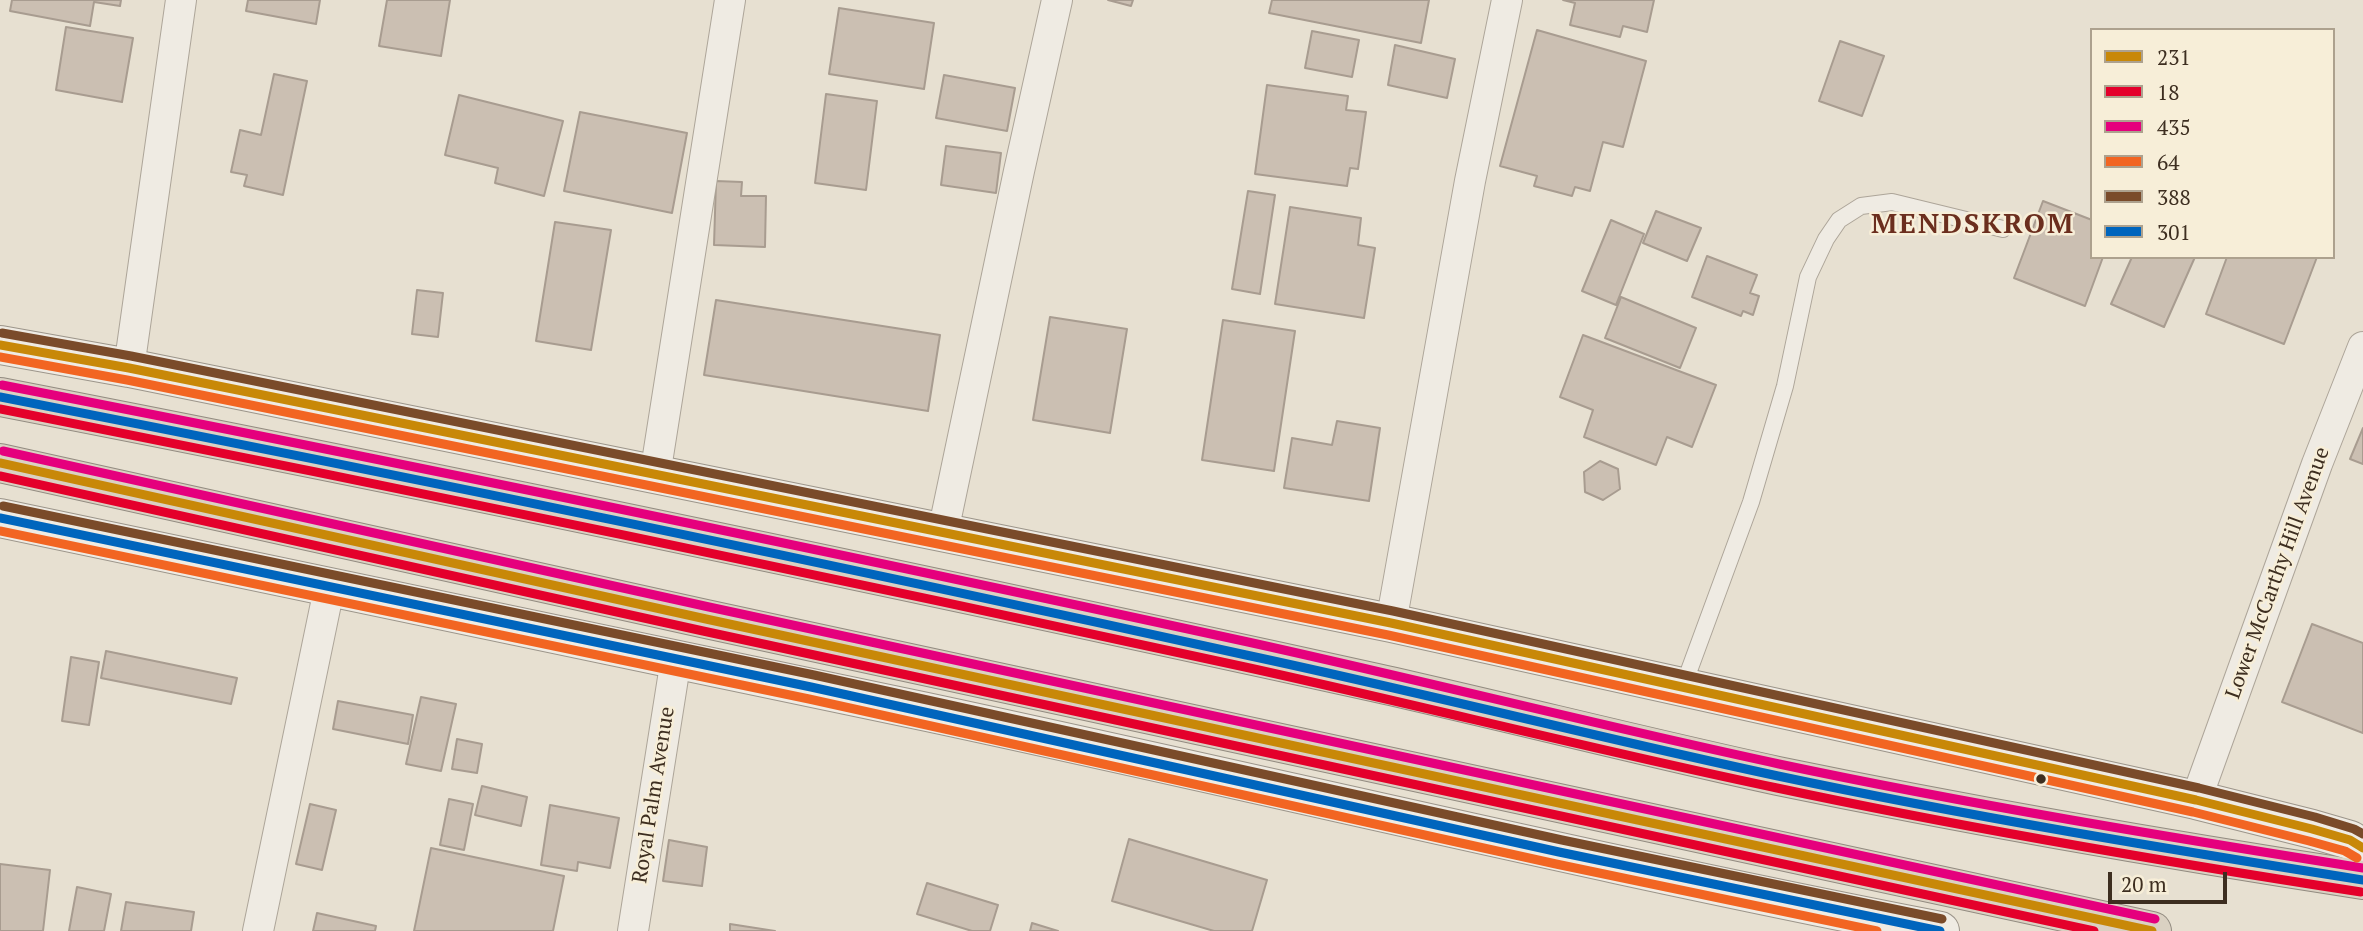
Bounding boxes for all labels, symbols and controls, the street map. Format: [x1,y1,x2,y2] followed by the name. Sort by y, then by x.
[2090,28,2335,259] legend
[2157,43,2191,71] text: 231
[2157,78,2179,106] text: 18
[2157,113,2191,141] text: 435
[2157,148,2179,176] text: 64
[2157,183,2191,211] text: 388
[1872,208,2074,242] district label: MENDSKROM
[2157,218,2191,246] text: 301
[2221,444,2335,702] street label: Lower McCarthy Hill Avenue
[628,705,680,885] street label: Royal Palm Avenue
[2034,772,2048,786] unlabelled marker
[2111,858,2230,902] scale bar
[2121,870,2167,898] text: 20 m

